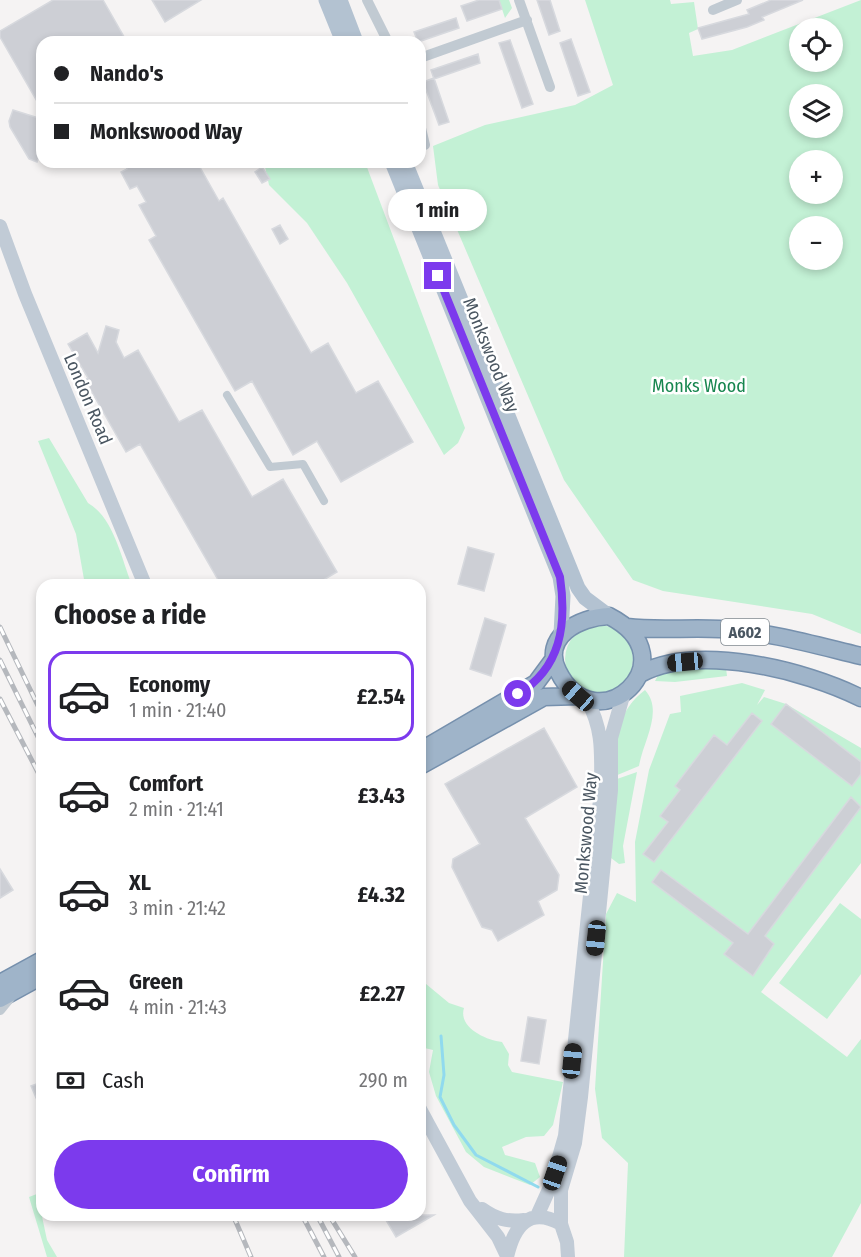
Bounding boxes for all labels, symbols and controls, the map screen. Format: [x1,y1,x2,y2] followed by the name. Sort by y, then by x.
[789,18,843,270] map controls
[789,18,843,72] button: locate
[90,60,164,87] text: Nando's
[789,84,843,138] button: layers
[90,118,242,145] text: Monkswood Way
[789,150,843,204] button: +
[388,189,488,231] callout: 1 min
[416,198,459,222] text: 1 min
[789,216,843,270] button: −
[424,262,451,289] route end
[458,294,524,416] street label: Monkswood Way
[59,350,117,448] street label: London Road
[652,375,746,397] park label: Monks Wood
[54,599,206,631] text: Choose a ride
[721,619,769,645] road number: A602
[666,651,704,673] car
[57,669,111,723] icon: car
[129,671,210,698] text: Economy
[559,677,597,715] car
[504,680,531,707] route start
[357,683,405,710] text: £2.54
[129,698,227,722] text: 1 min · 21:40
[57,768,111,822] icon: car
[129,770,203,797] text: Comfort
[570,771,602,895] street label: Monkswood Way
[358,782,405,809] text: £3.43
[129,797,224,821] text: 2 min · 21:41
[57,867,111,921] icon: car
[129,869,151,896] text: XL
[358,881,405,908] text: £4.32
[129,896,226,920] text: 3 min · 21:42
[585,919,607,957] car
[57,966,111,1020] icon: car
[129,968,183,995] text: Green
[360,980,405,1007] text: £2.27
[129,995,227,1019] text: 4 min · 21:43
[561,1042,583,1080] car
[54,1064,87,1097] icon: cash
[102,1067,145,1094] text: Cash
[359,1068,408,1092] text: 290 m
[54,1140,408,1209] button: Confirm
[541,1153,569,1193] car

